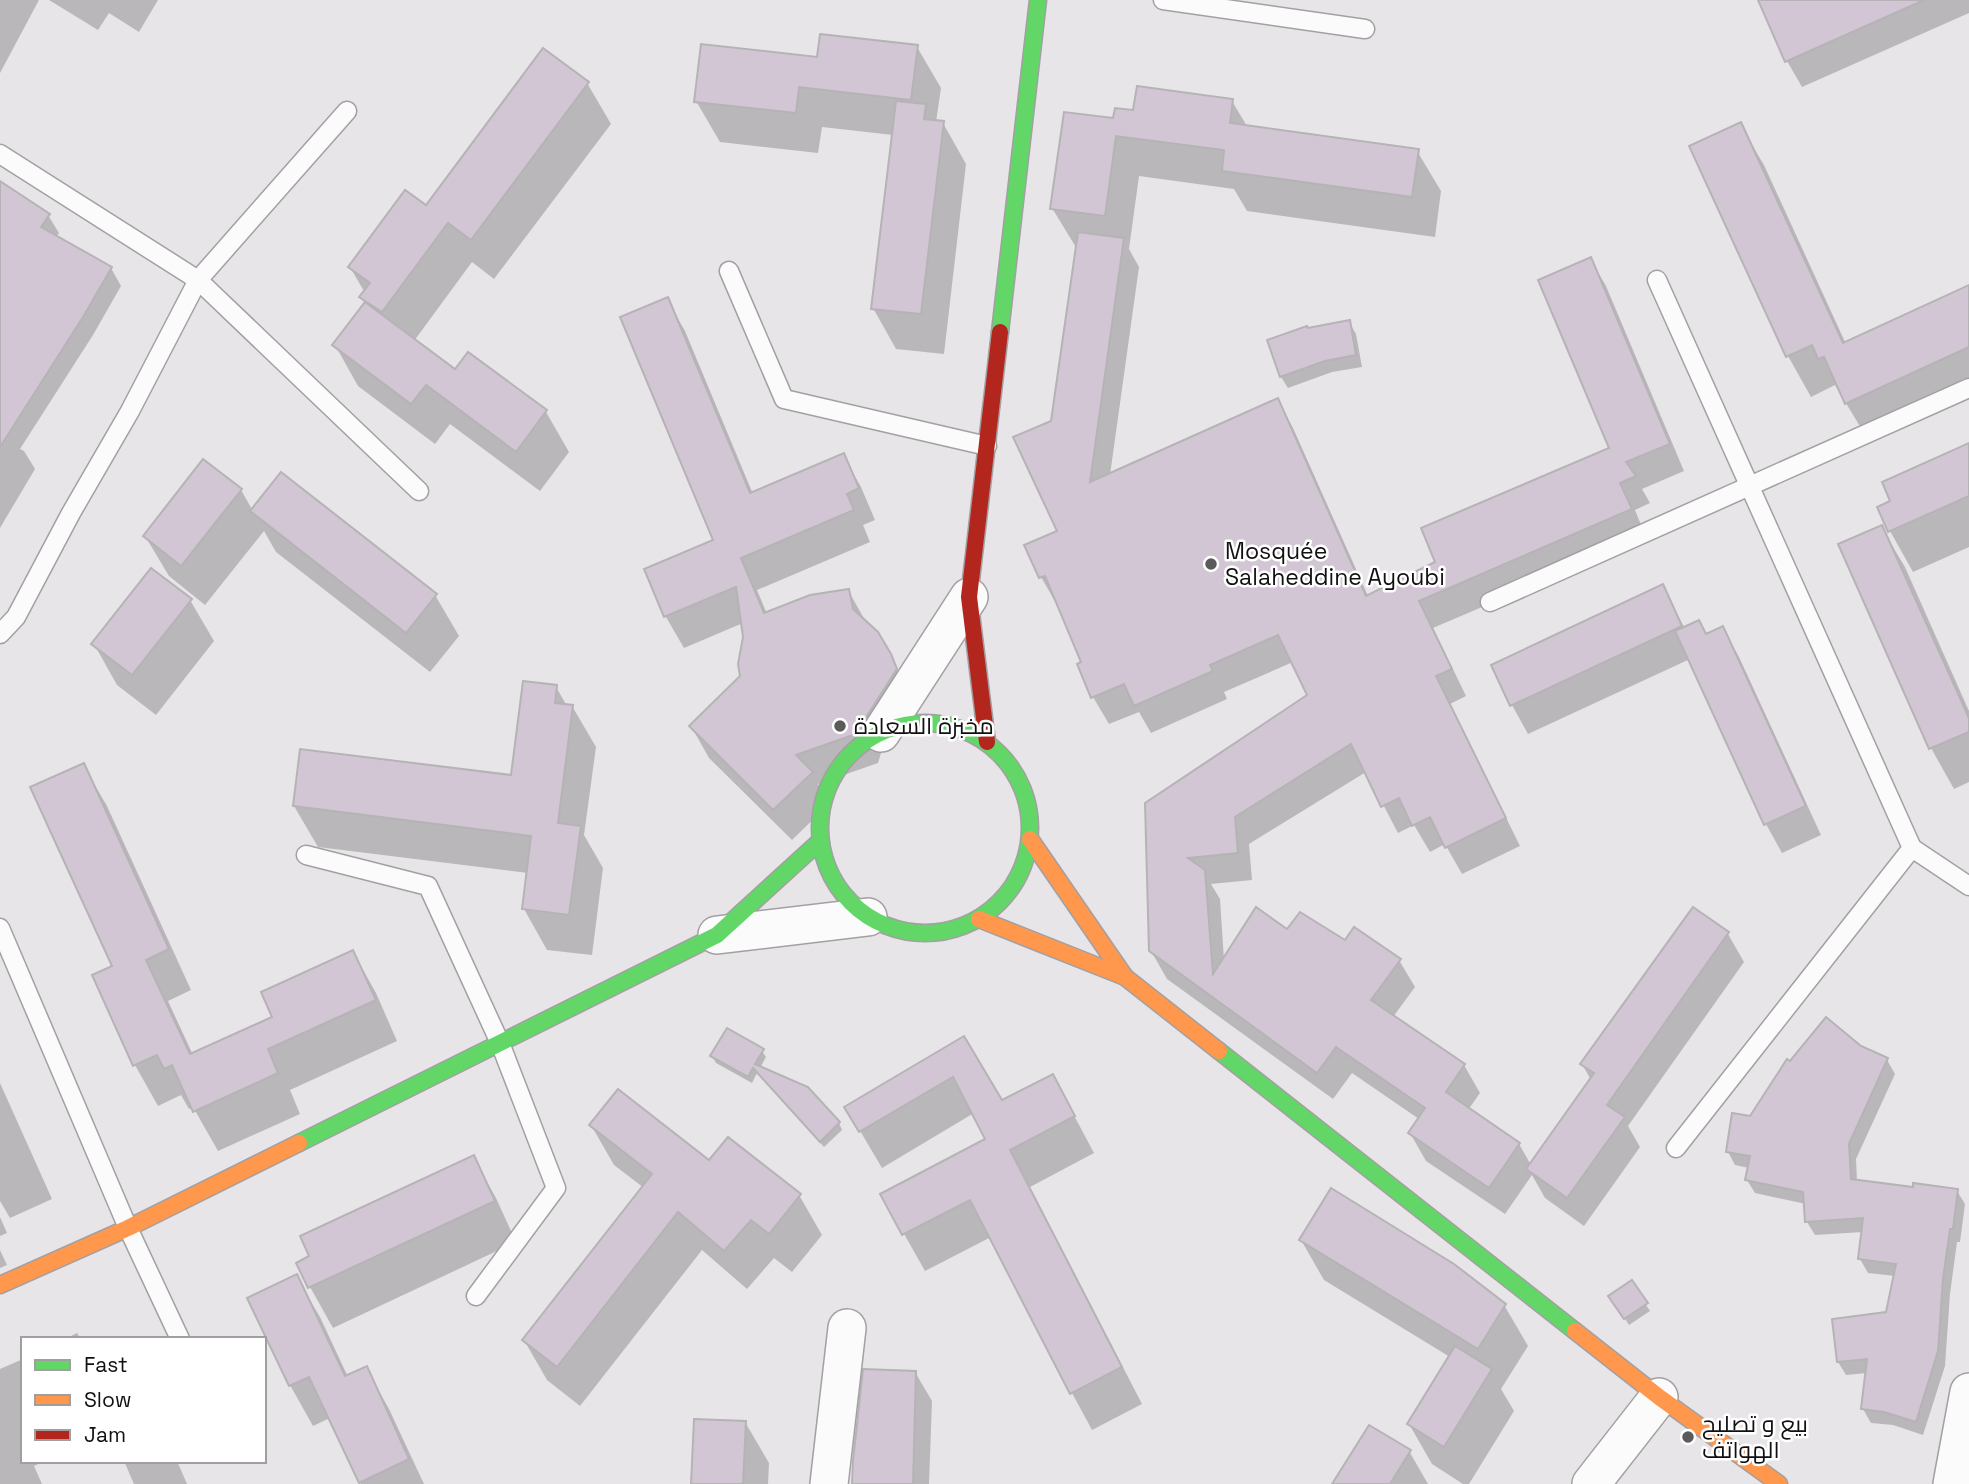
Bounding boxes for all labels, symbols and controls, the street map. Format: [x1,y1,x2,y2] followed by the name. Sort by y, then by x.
[1225,536,1445,592] place label: Mosquée Salaheddine Ayoubi
[1203,556,1219,572] marker: Mosquée Salaheddine Ayoubi
[854,711,994,741] place label: مخبزة السعادة
[832,718,848,734] marker: مخبزة السعادة
[21,1337,266,1463] legend
[84,1351,128,1378] text: Fast
[84,1386,132,1413] text: Slow
[1702,1409,1808,1465] place label: بيع و تصليح الهواتف
[84,1421,126,1448] text: Jam
[1680,1429,1696,1445] marker: بيع و تصليح الهواتف

